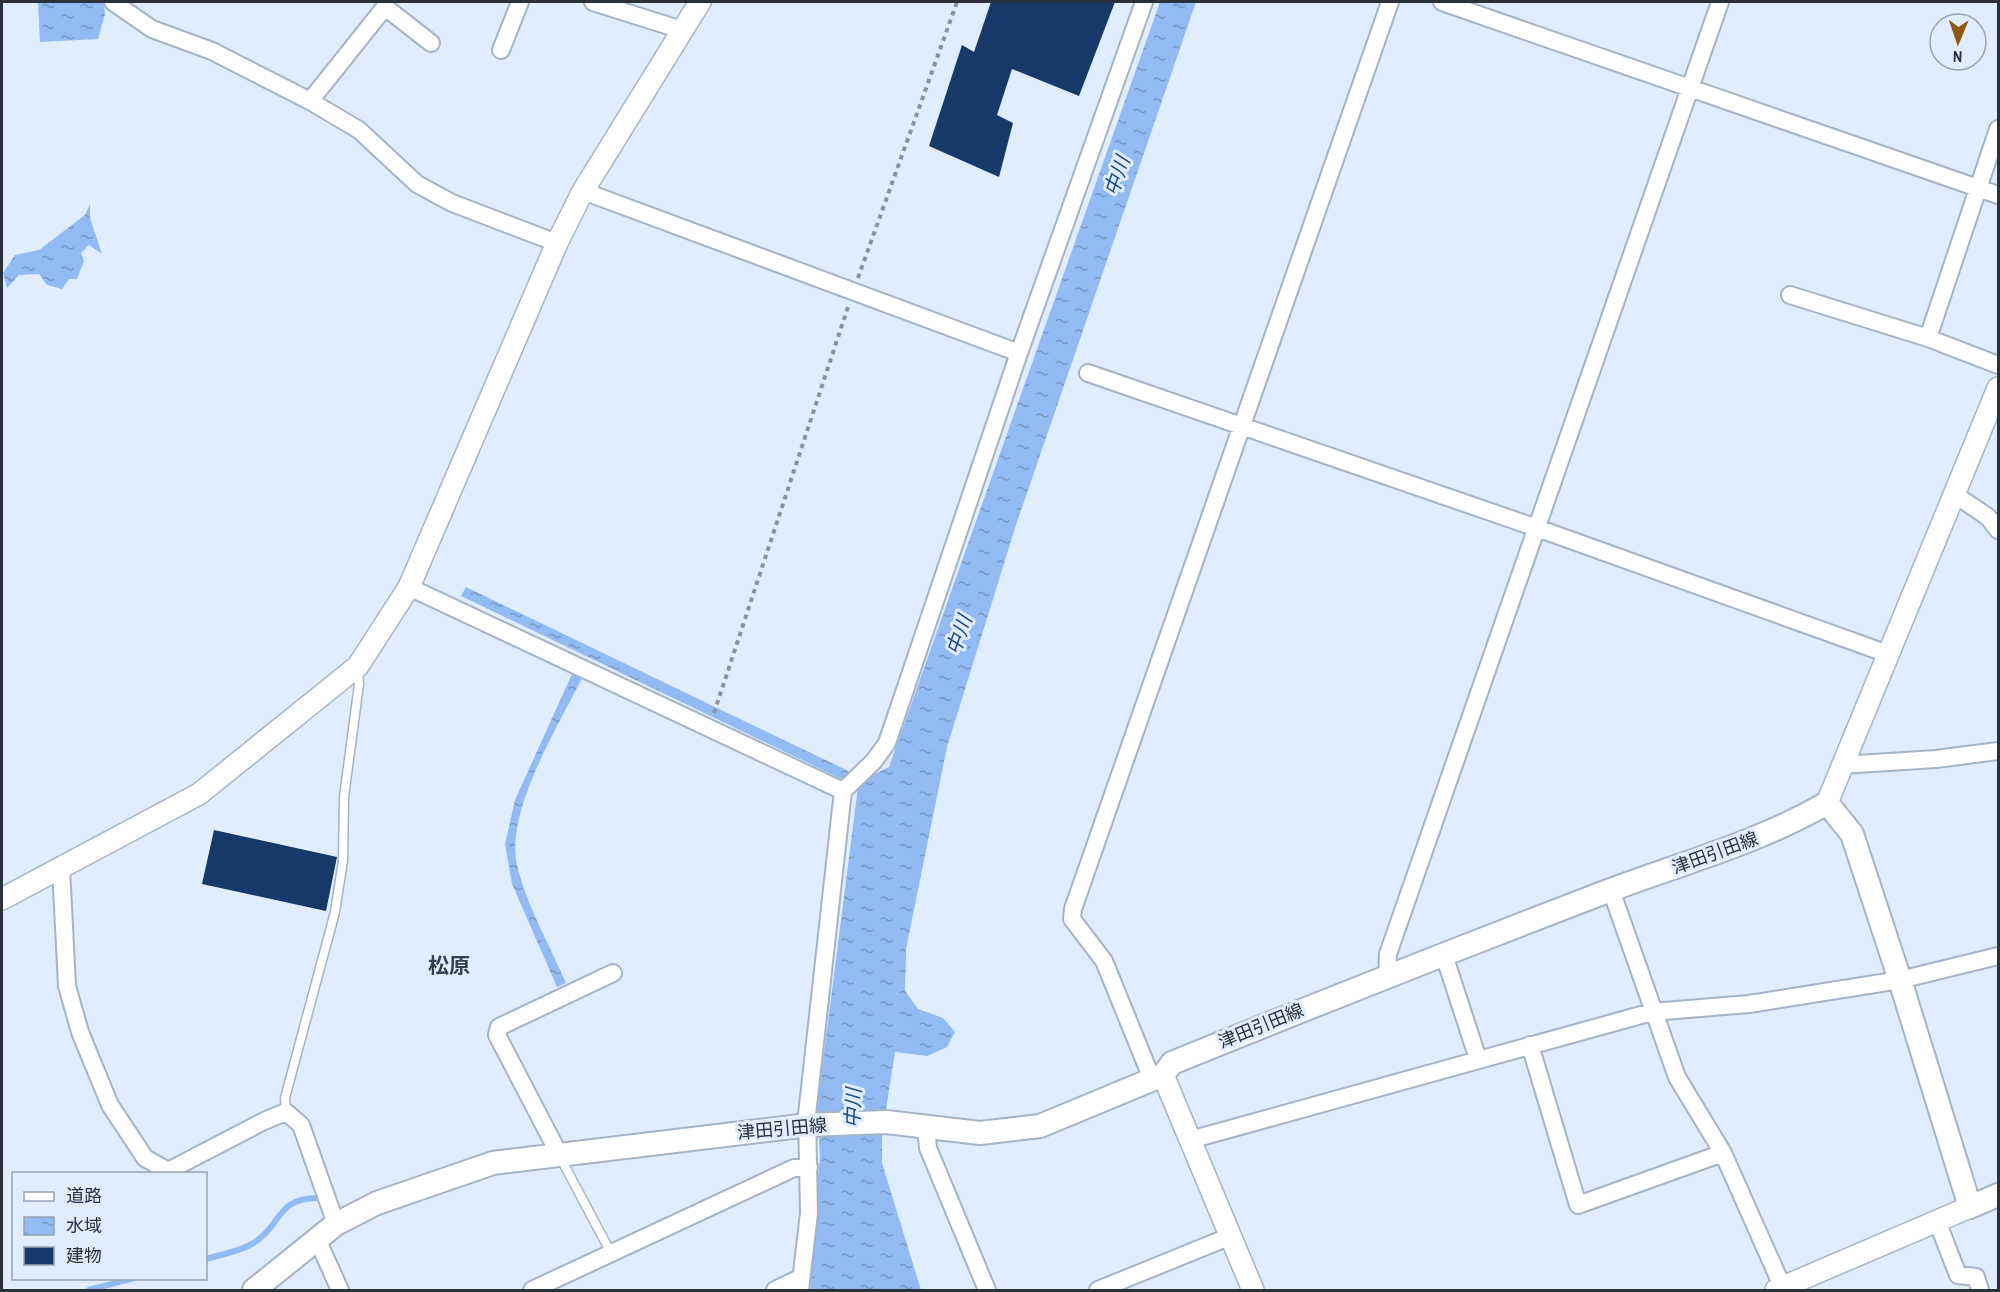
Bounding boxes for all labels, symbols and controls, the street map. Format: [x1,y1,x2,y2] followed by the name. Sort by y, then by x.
[1928,12,1988,72] north arrow
[1952,46,1963,68] text: N
[1097,151,1136,199] water label: 中川
[939,610,978,658] water label: 中川
[1668,825,1761,880] street label: 津田引田線
[428,951,470,980] district label: 松原
[1214,997,1307,1054] street label: 津田引田線
[838,1086,867,1128] water label: 中川
[736,1112,828,1145] street label: 津田引田線
[12,1172,207,1280] legend
[66,1183,102,1208] text: 道路
[66,1213,102,1238] text: 水域
[66,1243,102,1268] text: 建物

